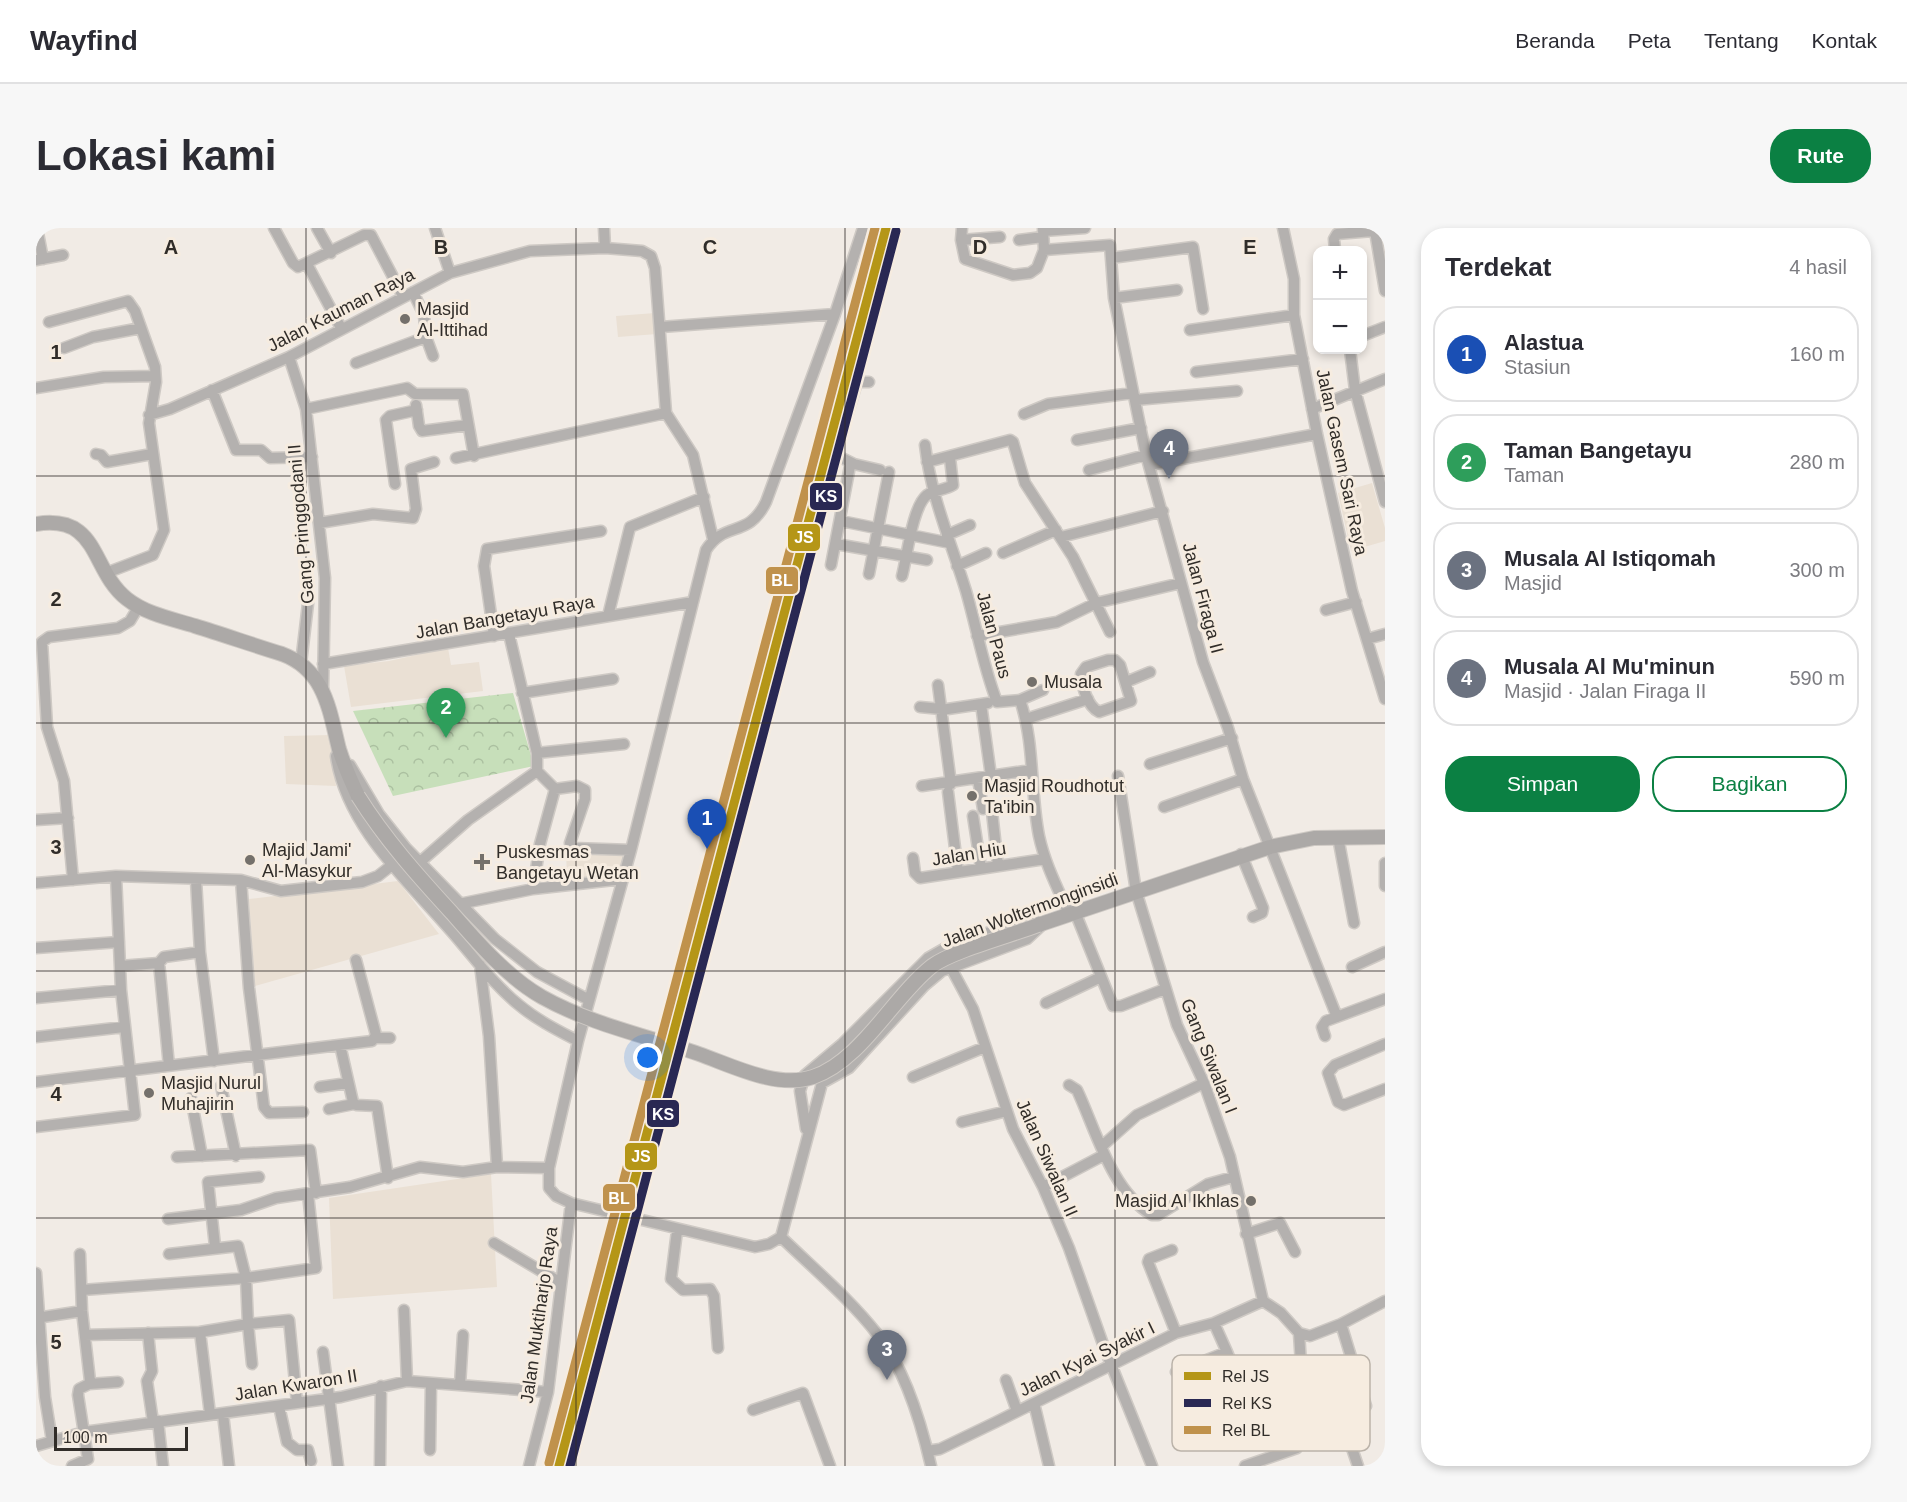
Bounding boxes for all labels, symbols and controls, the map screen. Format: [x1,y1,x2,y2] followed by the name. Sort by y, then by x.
[30,25,138,56] text: Wayfind
[1515,29,1595,52] text: Beranda
[1628,29,1671,52] text: Peta
[1704,29,1779,52] text: Tentang
[1812,29,1877,52] text: Kontak
[1770,129,1871,183] button: Rute
[36,132,276,179] text: Lokasi kami
[164,236,178,258] text: A
[434,236,448,258] text: B
[703,236,717,258] text: C
[973,236,987,258] text: D
[1243,236,1257,258] text: E
[1313,246,1367,354] map controls
[1313,246,1367,300] button: +
[1445,252,1551,282] text: Terdekat
[1789,256,1847,278] text: 4 hasil
[264,264,419,356] street label: Jalan Kauman Raya
[417,299,488,340] place label: Masjid Al-Ittihad
[1313,300,1367,354] button: −
[398,312,412,326] marker: Masjid Al-Ittihad
[1504,330,1583,355] text: Alastua
[50,341,62,363] text: 1
[1461,343,1472,365] text: 1
[1789,343,1845,365] text: 160 m
[1504,356,1571,378] text: Stasiun
[1312,367,1372,558] street label: Jalan Gasem Sari Raya
[1150,430,1188,479] pin: 4
[1504,438,1692,463] text: Taman Bangetayu
[284,443,318,605] street label: Gang Pringgodani II
[1461,451,1472,473] text: 2
[1789,451,1845,473] text: 280 m
[1504,464,1564,486] text: Taman
[809,482,843,511] line badge: KS
[815,488,837,505] text: KS
[787,523,821,552] line badge: JS
[794,529,814,546] text: JS
[1179,540,1227,656] street label: Jalan Firaga II
[1504,546,1716,571] text: Musala Al Istiqomah
[1461,559,1472,581] text: 3
[1789,559,1845,581] text: 300 m
[765,566,799,595] line badge: BL
[771,572,793,589] text: BL
[1504,572,1562,594] text: Masjid
[50,588,62,610] text: 2
[973,589,1015,681] street label: Jalan Paus
[414,591,597,643] street label: Jalan Bangetayu Raya
[1504,654,1715,679] text: Musala Al Mu'minun
[1461,667,1472,689] text: 4
[1789,667,1845,689] text: 590 m
[1044,672,1103,692] place label: Musala
[1025,675,1039,689] marker: Musala
[1504,680,1706,702] text: Masjid · Jalan Firaga II
[426,688,466,738] pin: 2
[1445,756,1640,812] button: Simpan
[1652,756,1847,812] button: Bagikan
[984,776,1124,817] place label: Masjid Roudhotut Ta'ibin
[965,789,979,803] marker: Masjid Roudhotut Ta'ibin
[688,800,726,849] pin: 1
[50,836,62,858] text: 3
[930,838,1008,870] street label: Jalan Hiu
[262,840,352,881] place label: Majid Jami' Al-Masykur
[496,842,639,883] place label: Puskesmas Bangetayu Wetan
[243,853,257,867] marker: Majid Jami' Al-Masykur
[473,853,491,871] marker: Puskesmas Bangetayu Wetan
[939,869,1121,951] street label: Jalan Woltermonginsidi
[1177,996,1241,1116] street label: Gang Siwalan I
[633,1043,662,1072] your location
[161,1073,261,1114] place label: Masjid Nurul Muhajirin
[50,1083,62,1105] text: 4
[142,1086,156,1100] marker: Masjid Nurul Muhajirin
[1012,1096,1082,1220] street label: Jalan Siwalan II
[646,1099,680,1128] line badge: KS
[652,1106,674,1123] text: KS
[624,1142,658,1171] line badge: JS
[631,1148,651,1165] text: JS
[602,1183,636,1212] line badge: BL
[608,1190,630,1207] text: BL
[1115,1191,1239,1211] place label: Masjid Al Ikhlas
[1244,1194,1258,1208] marker: Masjid Al Ikhlas
[517,1224,561,1405] street label: Jalan Muktiharjo Raya
[1016,1318,1158,1400] street label: Jalan Kyai Syakir I
[868,1330,906,1380] pin: 3
[50,1331,62,1353] text: 5
[1172,1355,1370,1451] legend
[233,1365,359,1405] street label: Jalan Kwaron II
[1222,1368,1269,1385] text: Rel JS
[1222,1395,1272,1412] text: Rel KS
[1222,1422,1270,1439] text: Rel BL
[54,1424,188,1452] scale bar
[63,1429,107,1446] text: 100 m

